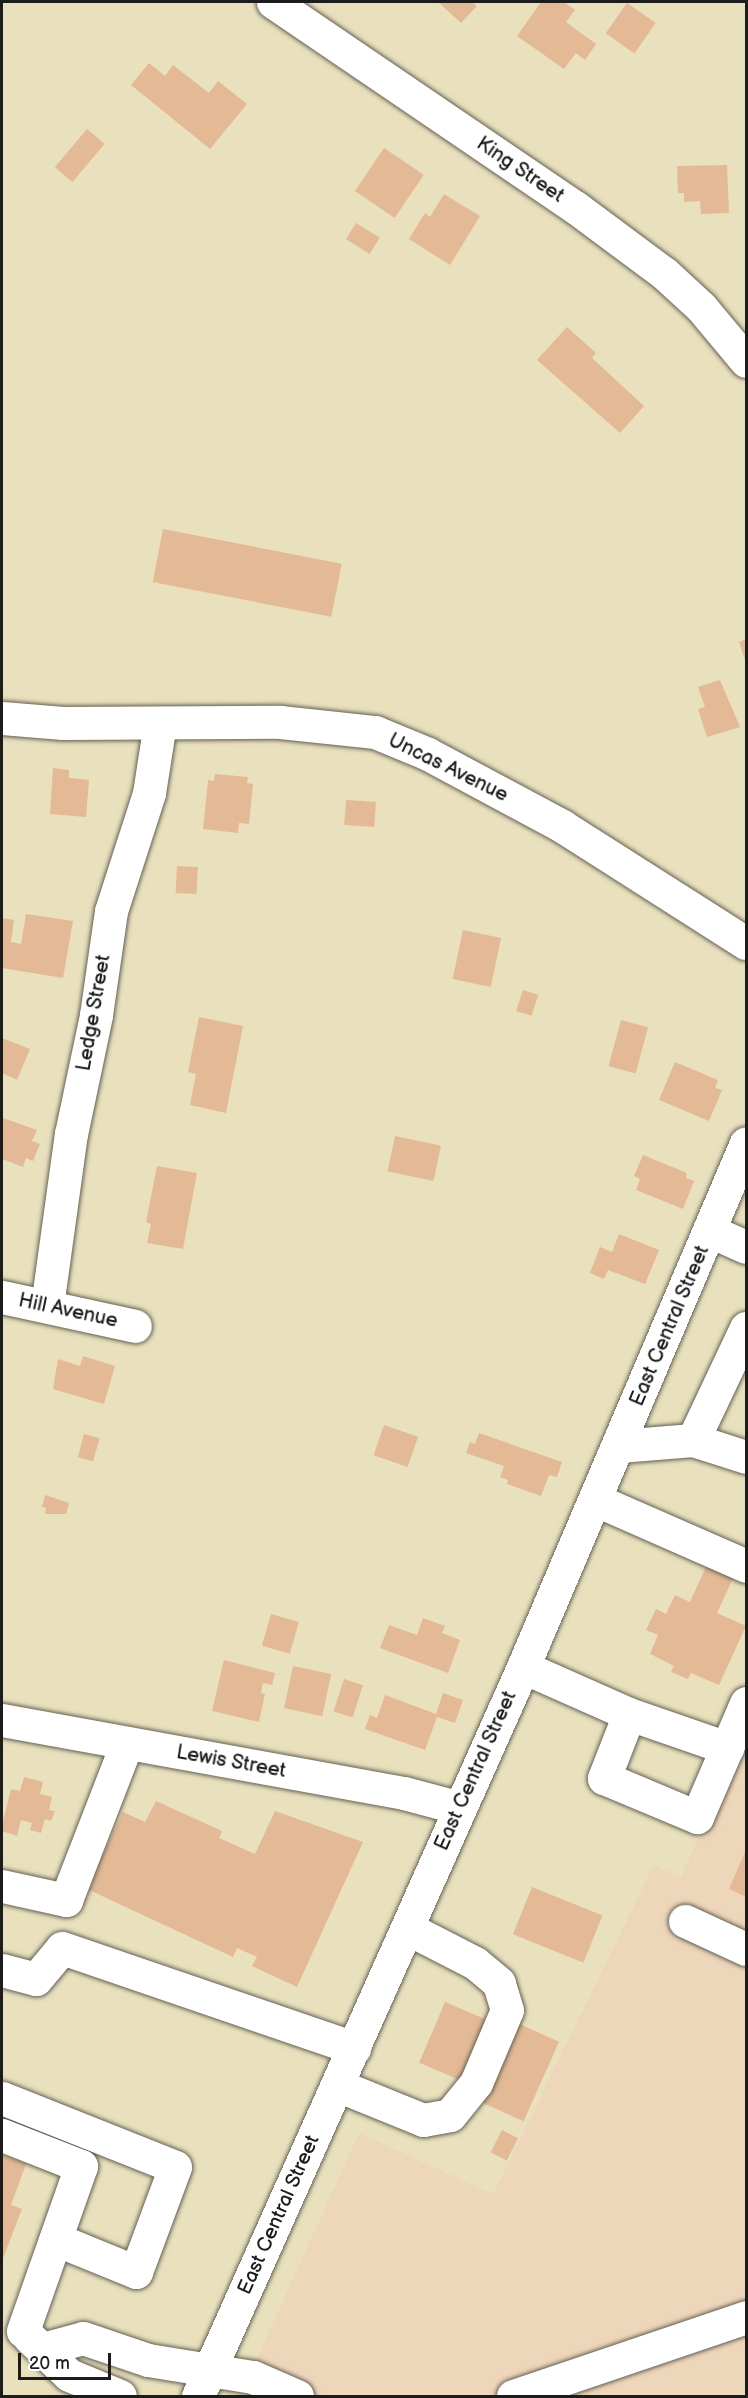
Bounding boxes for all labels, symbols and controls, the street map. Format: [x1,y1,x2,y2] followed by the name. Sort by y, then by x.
[472,132,568,208] street label: King Street
[384,729,512,807] street label: Uncas Avenue
[72,953,116,1073] street label: Ledge Street
[625,1242,715,1410] street label: East Central Street
[16,1289,120,1333] street label: Hill Avenue
[430,1687,522,1855] street label: East Central Street
[174,1741,288,1783] street label: Lewis Street
[233,2131,325,2299] street label: East Central Street
[21,2341,114,2379] scale bar
[29,2353,70,2374] text: 20 m

